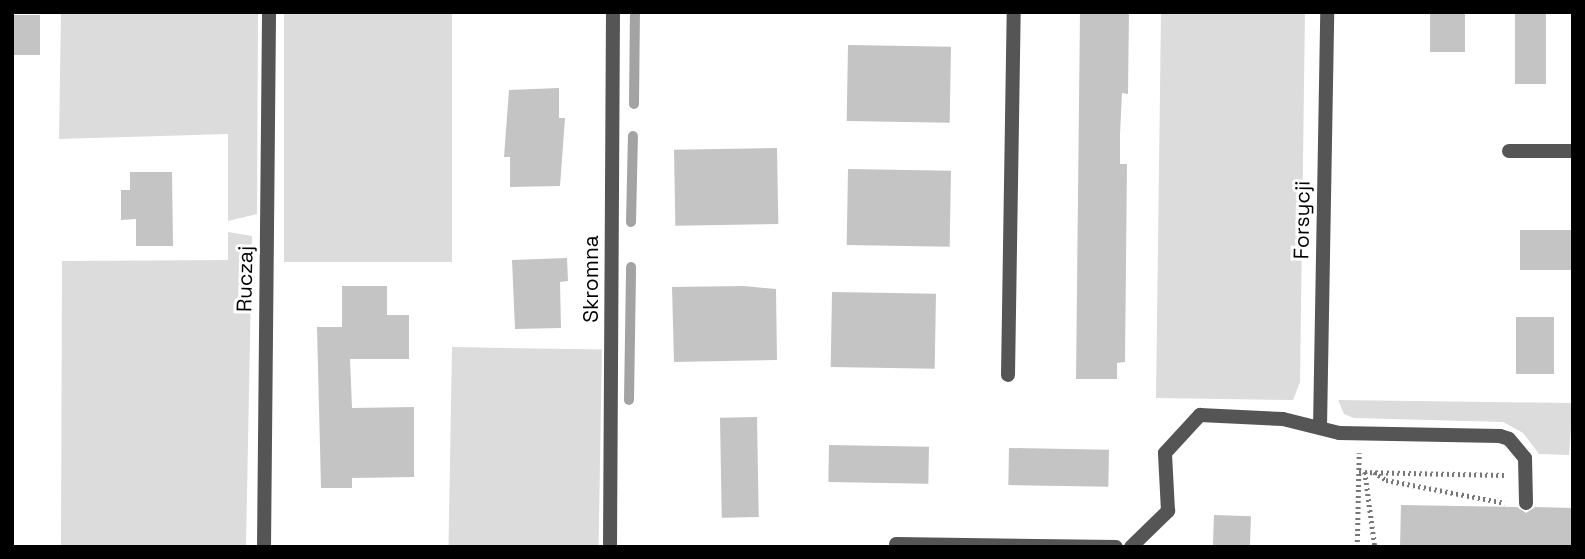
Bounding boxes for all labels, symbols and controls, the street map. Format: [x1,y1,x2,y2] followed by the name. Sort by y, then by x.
[1289,180,1315,260] street label: Forsycji
[578,235,604,323] street label: Skromna
[232,246,258,312] street label: Ruczaj

